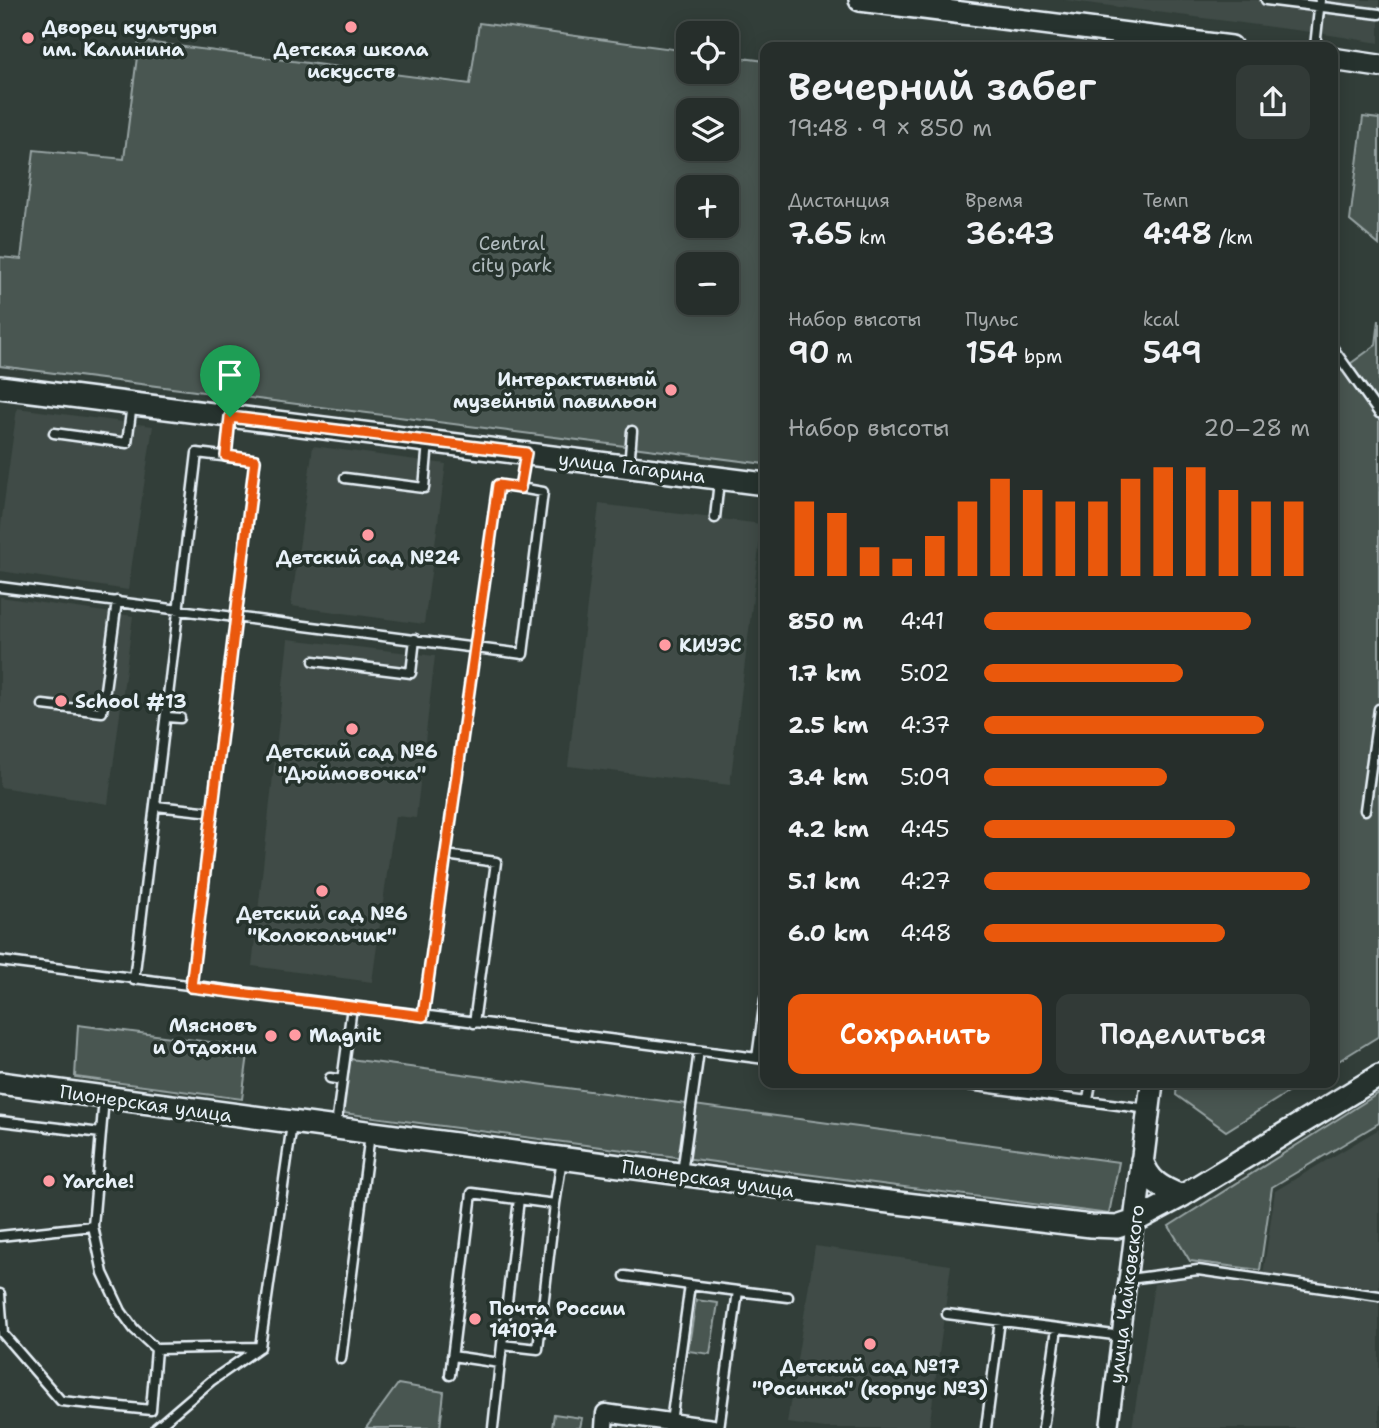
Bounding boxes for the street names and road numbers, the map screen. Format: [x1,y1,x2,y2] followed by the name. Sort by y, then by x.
[557,446,707,489] street label: улица Гагарина
[58,1079,234,1128] street label: Пионерская улица
[620,1154,796,1203] street label: Пионерская улица
[1103,1203,1150,1385] street label: улица Чайковского

